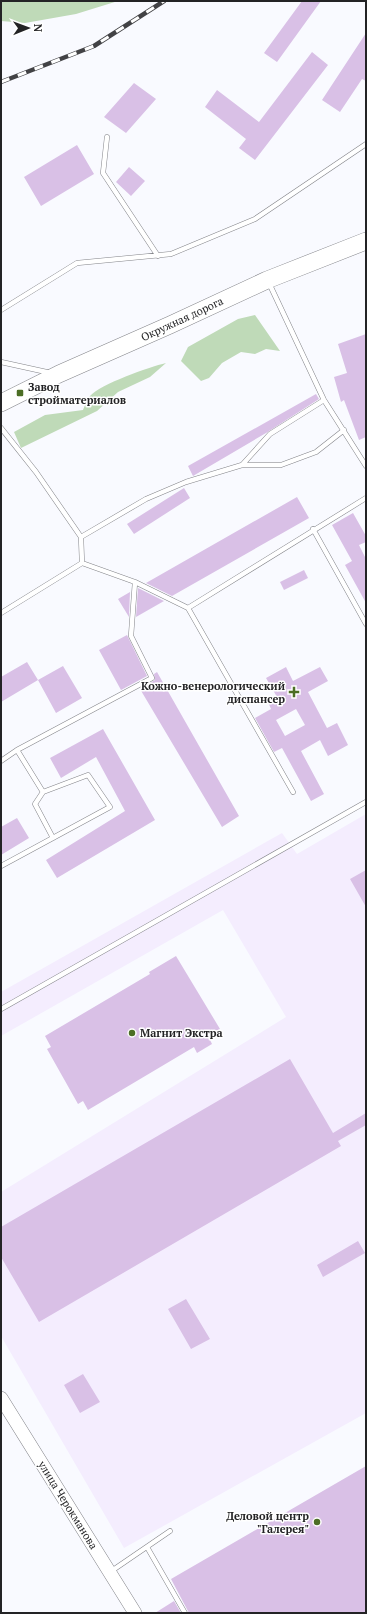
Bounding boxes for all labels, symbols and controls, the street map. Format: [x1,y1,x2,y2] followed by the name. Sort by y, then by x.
[8,8,48,48] north arrow
[31,24,45,33] text: N
[139,294,226,344] street label: Окружная дорога
[28,380,126,407] place label: Завод стройматериалов
[15,388,25,398] marker: Завод стройматериалов
[141,679,286,706] place label: Кожно-венерологический диспансер
[288,686,300,698] marker: Кожно-венерологический диспансер
[140,1026,223,1040] place label: Магнит Экстра
[127,1028,137,1038] marker: Магнит Экстра
[35,1457,101,1552] street label: улица Черокманова
[226,1509,309,1536] place label: Деловой центр "Галерея"
[312,1517,322,1527] marker: Деловой центр "Галерея"

